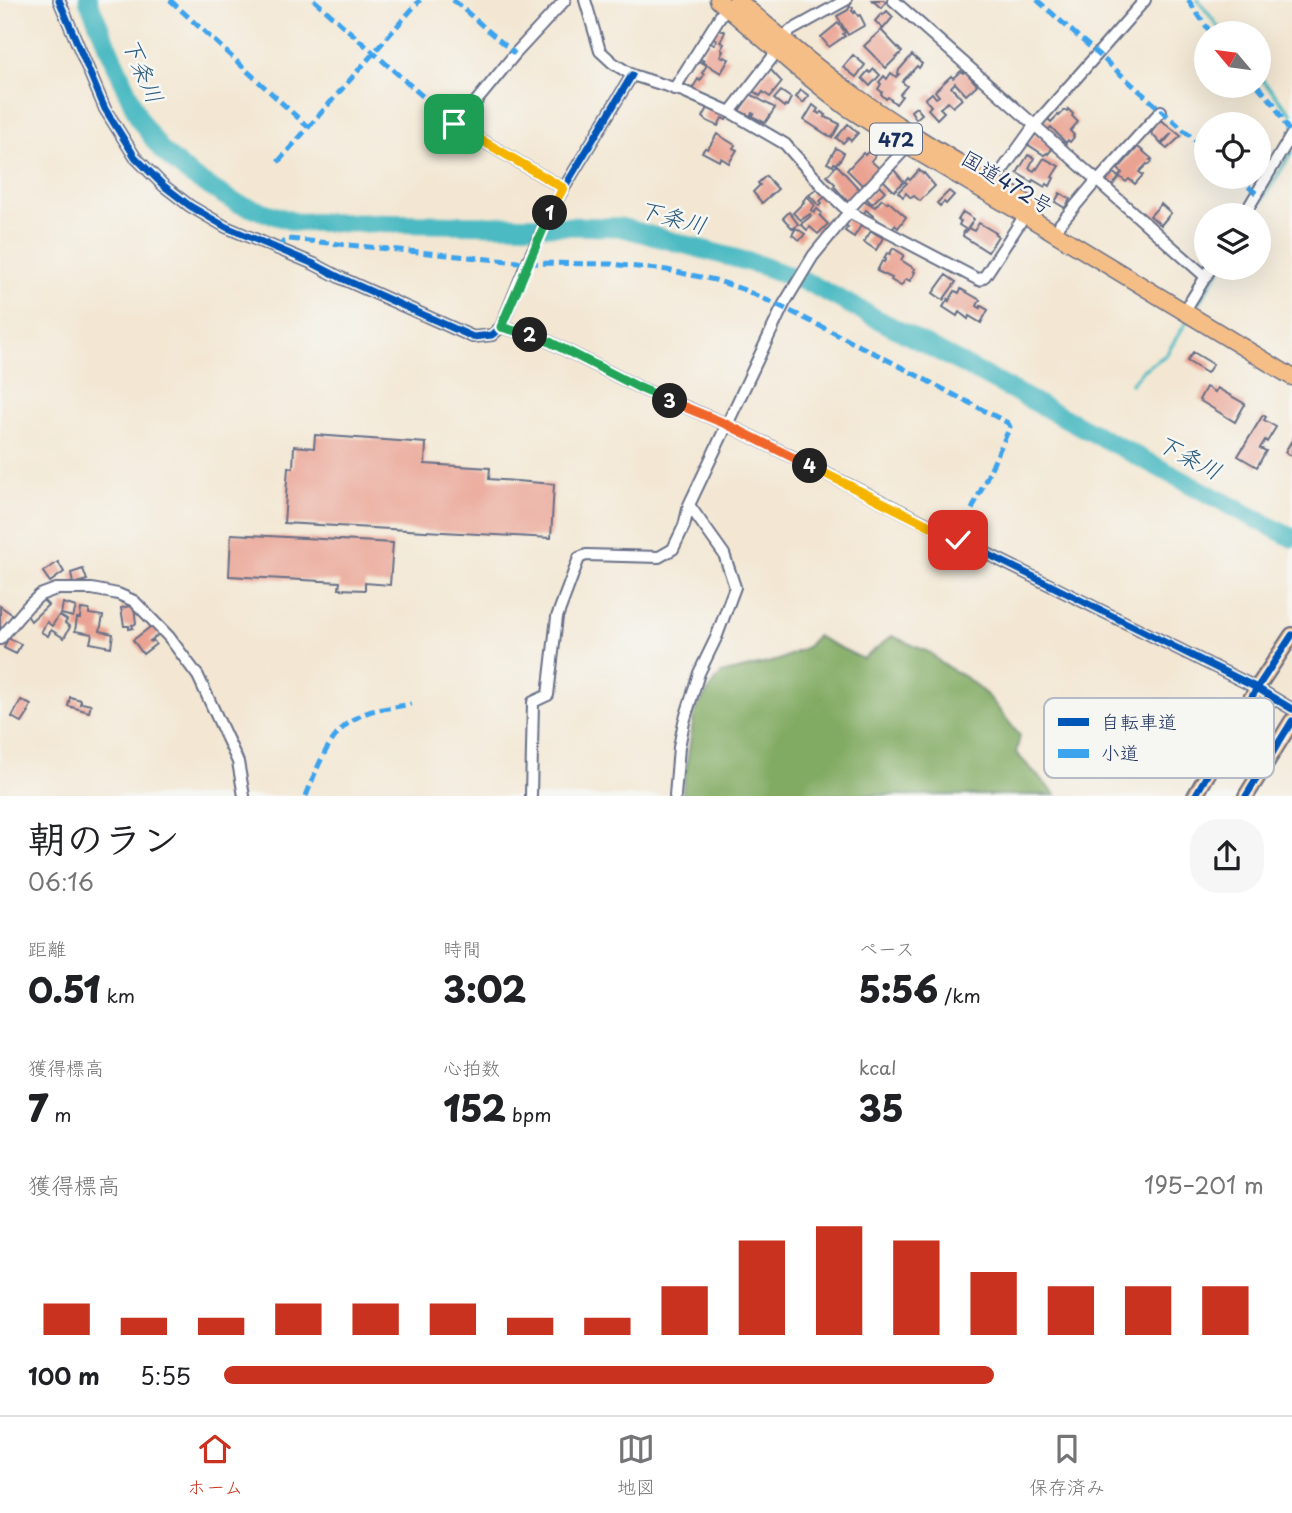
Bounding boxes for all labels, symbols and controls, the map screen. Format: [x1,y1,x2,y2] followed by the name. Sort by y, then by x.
[1194,21,1270,98] north arrow
[1194,21,1271,280] map controls
[114,31,174,109] water label: 下条川
[424,94,484,154] pin
[435,105,473,143] icon: arrive
[1194,112,1271,189] button: locate
[870,124,922,154] road number: 472
[956,141,1060,221] street label: 国道472号
[635,190,711,242] water label: 下条川
[532,196,568,230] pin: 1
[545,198,554,226] text: 1
[1194,203,1271,280] button: layers
[512,318,548,352] pin: 2
[523,320,536,348] text: 2
[652,384,688,418] pin: 3
[663,386,676,414] text: 3
[1151,424,1229,488] water label: 下条川
[792,448,828,484] pin: 4
[803,451,816,479] text: 4
[928,510,988,570] pin
[939,521,977,559] icon: check
[1044,698,1274,778] legend
[1101,707,1177,735] text: 自転車道
[1101,738,1139,766] text: 小道
[28,809,180,866] text: 朝のラン
[1190,819,1264,893] button: share
[28,864,94,899] text: 06:16
[28,934,66,962] text: 距離
[443,934,481,962] text: 時間
[859,934,915,962] text: ペース
[28,962,100,1015] text: 0.51
[443,962,526,1015] text: 3:02
[859,962,938,1015] text: 5:56
[100,981,135,1009] text: km
[938,981,981,1009] text: /km
[28,1053,104,1081] text: 獲得標高
[443,1053,500,1081] text: 心拍数
[859,1053,897,1081] text: kcal
[28,1081,48,1134] text: 7
[443,1081,506,1134] text: 152
[859,1081,904,1134] text: 35
[48,1100,72,1128] text: m
[506,1100,551,1128] text: bpm
[28,1167,120,1202] text: 獲得標高
[1144,1167,1264,1202] text: 195–201 m
[28,1358,100,1393] text: 100 m
[140,1358,191,1393] text: 5:55
[187,1430,243,1500] tab: ホーム
[617,1430,655,1500] tab: 地図
[1029,1430,1105,1500] tab: 保存済み

